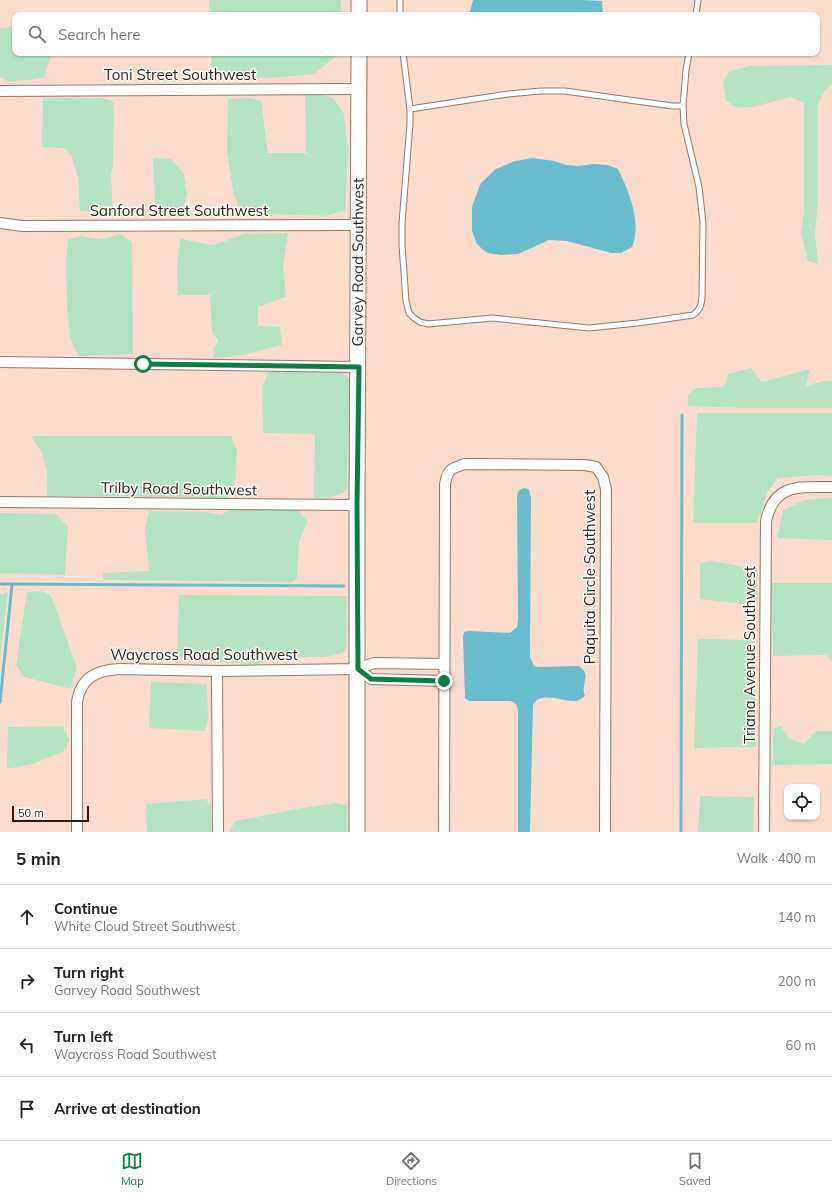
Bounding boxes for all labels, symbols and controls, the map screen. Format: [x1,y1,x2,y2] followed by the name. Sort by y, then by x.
[12,12,820,56] search box
[26,23,48,45] icon: search
[58,25,140,44] text: Search here
[104,65,256,84] street label: Toni Street Southwest
[348,178,367,346] street label: Garvey Road Southwest
[90,201,268,220] street label: Sanford Street Southwest
[134,355,152,373] route start
[101,478,257,499] street label: Trilby Road Southwest
[580,490,599,664] street label: Paquita Circle Southwest
[740,566,759,744] street label: Triana Avenue Southwest
[110,645,298,664] street label: Waycross Road Southwest
[435,672,453,690] route end
[784,784,820,820] map controls
[784,784,820,820] button: locate
[12,804,89,823] scale bar
[18,806,44,820] text: 50 m
[16,848,61,869] text: 5 min
[737,850,816,866] text: Walk · 400 m
[54,899,117,918] text: Continue
[16,906,38,928] icon: ahead
[778,909,816,925] text: 140 m
[54,918,236,934] text: White Cloud Street Southwest
[54,963,124,982] text: Turn right
[16,970,38,992] icon: right
[778,973,816,989] text: 200 m
[54,982,200,998] text: Garvey Road Southwest
[54,1027,113,1046] text: Turn left
[16,1034,38,1056] icon: left
[786,1037,816,1053] text: 60 m
[54,1046,217,1062] text: Waycross Road Southwest
[16,1098,38,1120] icon: arrive
[54,1099,201,1118] text: Arrive at destination
[121,1150,144,1188] tab: Map
[386,1150,437,1188] tab: Directions
[679,1150,711,1188] tab: Saved

